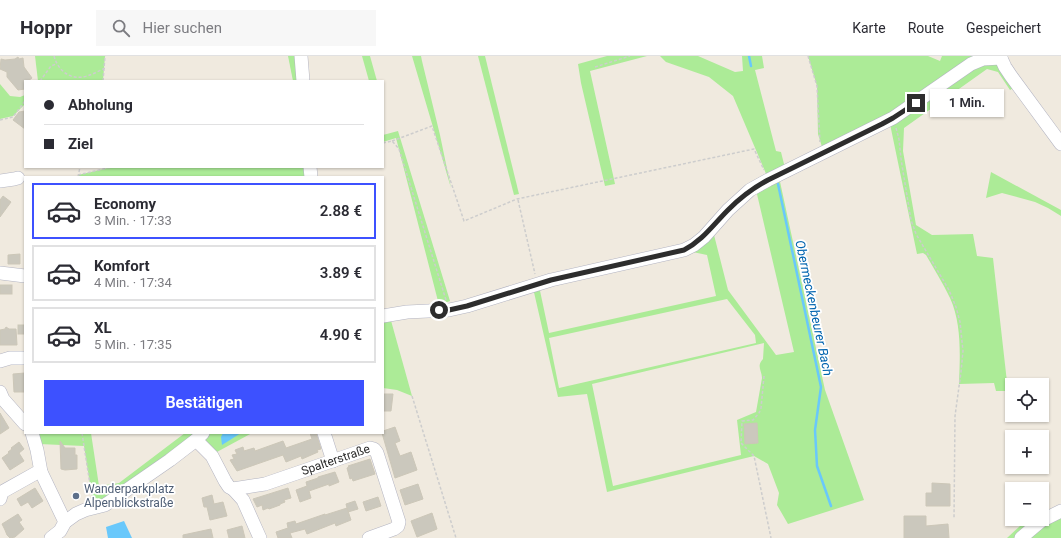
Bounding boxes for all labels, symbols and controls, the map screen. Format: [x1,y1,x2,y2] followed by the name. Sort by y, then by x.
[96,10,376,46] search box
[20,16,72,39] text: Hoppr
[110,17,132,39] icon: search
[142,19,222,37] text: Hier suchen
[852,20,886,36] text: Karte
[908,20,944,36] text: Route
[966,20,1041,36] text: Gespeichert
[930,89,1004,117] callout: 1 Min.
[907,94,925,112] route end
[949,95,985,110] text: 1 Min.
[68,96,133,114] text: Abholung
[68,135,93,153] text: Ziel
[46,193,82,229] icon: car
[94,195,156,213] text: Economy
[320,202,362,220] text: 2.88 €
[94,213,172,228] text: 3 Min. · 17:33
[792,239,836,377] water label: Obermeckenbeurer Bach
[46,255,82,291] icon: car
[94,257,150,275] text: Komfort
[320,264,362,282] text: 3.89 €
[94,275,172,290] text: 4 Min. · 17:34
[430,301,448,319] route start
[46,317,82,353] icon: car
[94,319,112,337] text: XL
[320,326,362,344] text: 4.90 €
[94,337,172,352] text: 5 Min. · 17:35
[1005,378,1049,526] map controls
[1005,378,1049,422] button: locate
[44,380,364,426] button: Bestätigen
[1005,430,1049,474] button: +
[299,442,372,478] street label: Spalterstraße
[84,482,174,510] place label: Wanderparkplatz Alpenblickstraße
[1005,482,1049,526] button: −
[71,491,81,501] marker: Wanderparkplatz Alpenblickstraße

